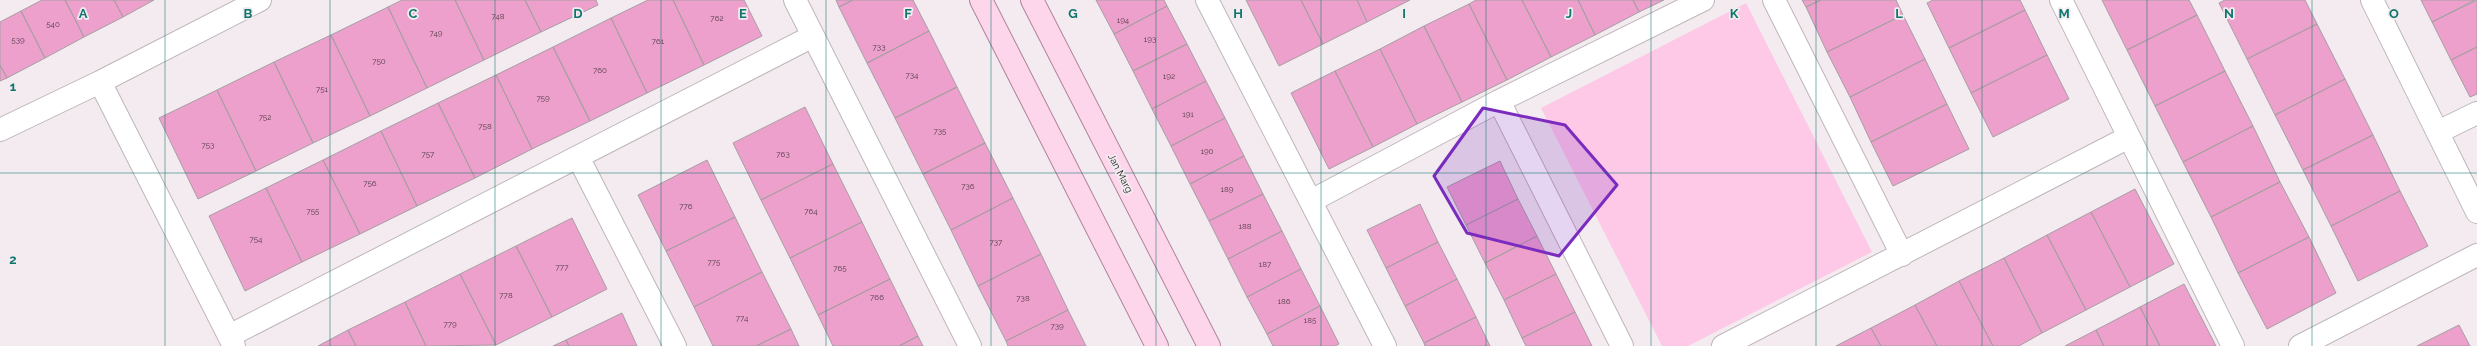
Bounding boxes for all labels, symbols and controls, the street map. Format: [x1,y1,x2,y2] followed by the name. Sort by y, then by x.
[79,6,88,21] text: A
[244,6,253,21] text: B
[409,6,418,21] text: C
[573,6,583,21] text: D
[739,6,747,21] text: E
[904,6,912,21] text: F
[1068,6,1078,21] text: G
[1233,6,1243,21] text: H
[1402,6,1406,21] text: I
[1566,6,1572,21] text: J
[1730,6,1739,21] text: K
[1895,6,1903,21] text: L
[2058,6,2070,21] text: M
[2224,6,2234,21] text: N
[2389,6,2399,21] text: O
[492,11,505,21] house number: 748
[710,13,724,23] house number: 762
[1117,15,1130,25] house number: 194
[46,19,60,29] house number: 540
[430,28,443,38] house number: 749
[1144,34,1156,44] house number: 193
[11,35,25,45] house number: 539
[652,36,665,46] house number: 761
[873,42,885,52] house number: 733
[372,56,386,66] house number: 750
[593,65,607,75] house number: 760
[906,70,919,80] house number: 734
[1163,71,1175,81] house number: 192
[10,79,17,94] text: 1
[316,84,329,94] house number: 751
[536,93,550,103] house number: 759
[1182,109,1194,119] house number: 191
[259,112,271,122] house number: 752
[478,121,492,131] house number: 758
[934,126,947,136] house number: 735
[202,140,214,150] house number: 753
[1200,146,1214,156] house number: 190
[422,149,435,159] house number: 757
[776,149,790,159] house number: 763
[1106,152,1135,195] street label: Jan Marg
[363,178,377,188] house number: 756
[961,181,975,191] house number: 736
[1221,184,1234,194] house number: 189
[679,201,693,211] house number: 776
[307,206,320,216] house number: 755
[804,206,818,216] house number: 764
[1239,221,1252,231] house number: 188
[250,234,263,244] house number: 754
[990,237,1003,247] house number: 737
[9,252,17,267] text: 2
[708,257,721,267] house number: 775
[1259,259,1272,269] house number: 187
[556,262,569,272] house number: 777
[833,263,847,273] house number: 765
[499,290,513,300] house number: 778
[870,292,884,302] house number: 766
[1016,293,1030,303] house number: 738
[1278,296,1291,306] house number: 186
[736,313,749,323] house number: 774
[1304,315,1317,325] house number: 185
[443,319,457,329] house number: 779
[1050,321,1064,331] house number: 739

